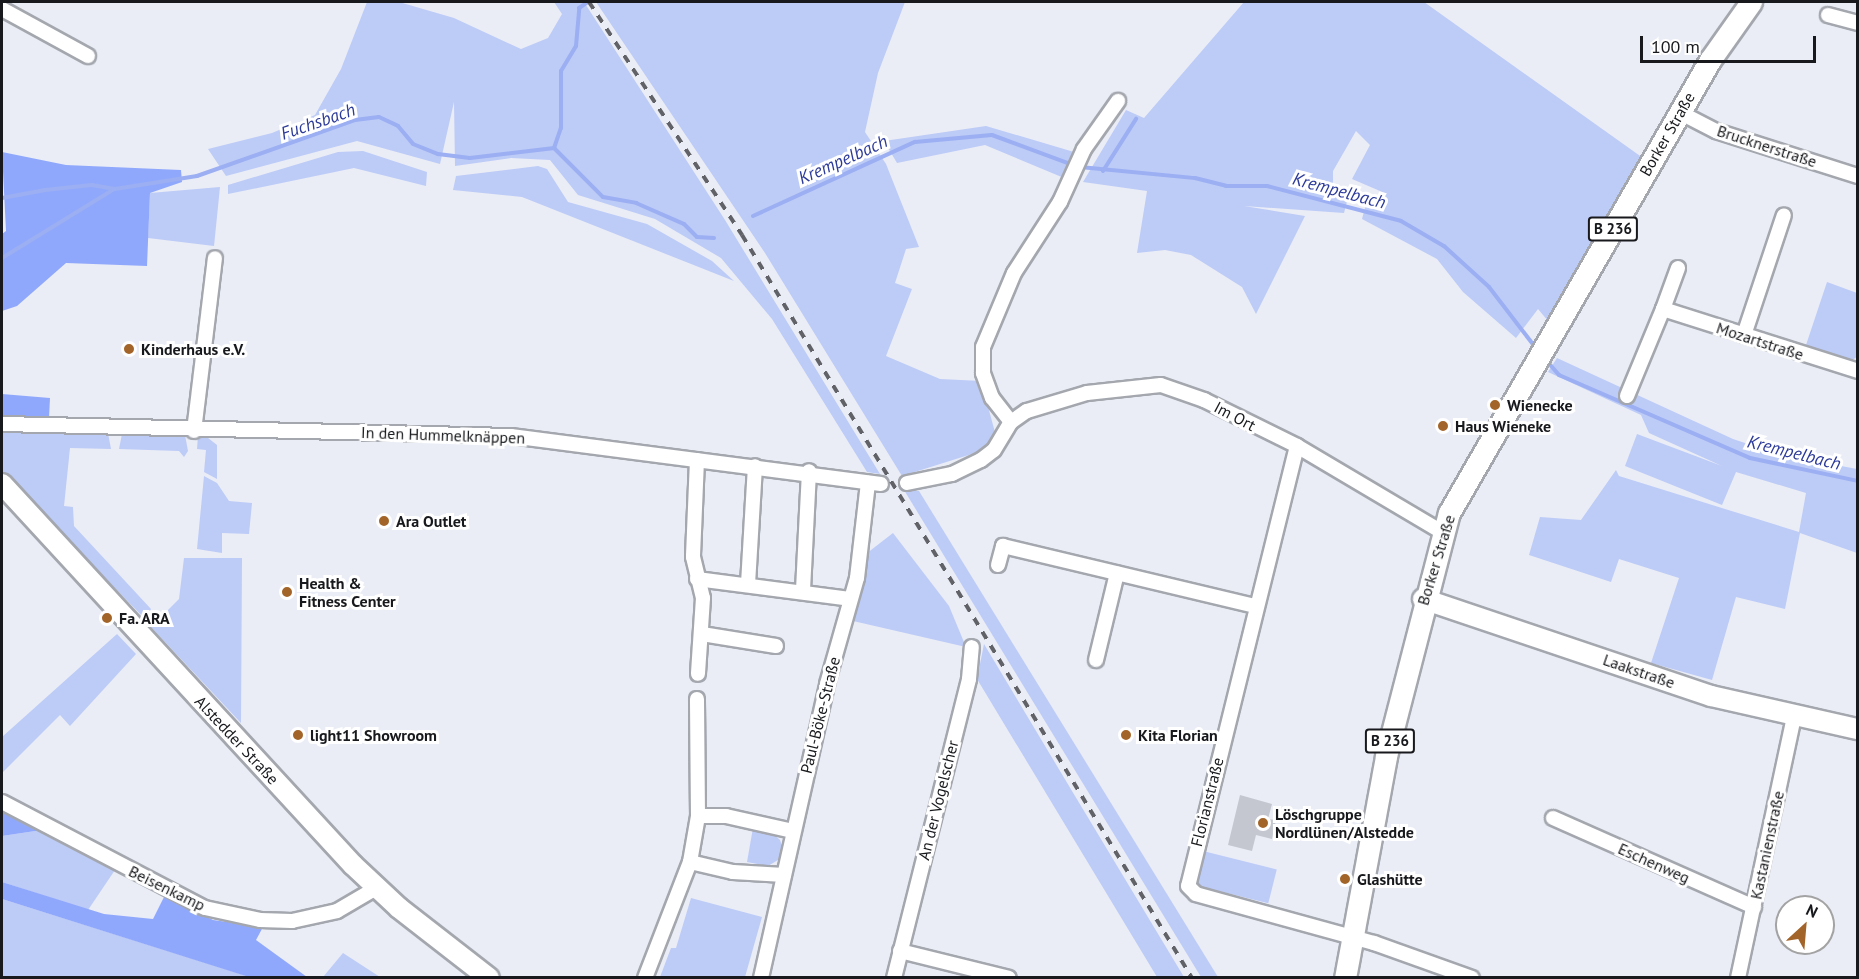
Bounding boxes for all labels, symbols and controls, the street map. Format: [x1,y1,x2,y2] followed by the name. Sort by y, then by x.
[1643,24,1818,62] scale bar
[1651,35,1700,58] text: 100 m
[1635,89,1699,179] street label: Borker Straße
[278,99,358,145] water label: Fuchsbach
[1715,121,1819,171] street label: Brucknerstraße
[795,131,891,189] water label: Krempelbach
[1290,168,1388,214] water label: Krempelbach
[1588,217,1638,241] road number: B 236
[1714,318,1806,364] street label: Mozartstraße
[141,339,245,359] place label: Kinderhaus e.V.
[122,342,136,356] marker: Kinderhaus e.V.
[1507,395,1573,415] place label: Wienecke
[1211,397,1259,435] street label: Im Ort
[1488,398,1502,412] marker: Wienecke
[1455,416,1552,436] place label: Haus Wieneke
[1436,419,1450,433] marker: Haus Wieneke
[361,423,525,447] street label: In den Hummelknäppen
[1745,431,1843,475] water label: Krempelbach
[396,511,467,531] place label: Ara Outlet
[1413,512,1459,608] street label: Borker Straße
[377,514,391,528] marker: Ara Outlet
[299,573,396,611] place label: Health & Fitness Center
[280,585,294,599] marker: Health & Fitness Center
[119,608,171,628] place label: Fa. ARA
[100,611,114,625] marker: Fa. ARA
[1601,650,1677,692] street label: Laakstraße
[796,655,844,775] street label: Paul-Böke-Straße
[191,692,283,788] street label: Alstedder Straße
[310,725,437,745] place label: light11 Showroom
[1138,725,1218,745] place label: Kita Florian
[291,728,305,742] marker: light11 Showroom
[1119,728,1133,742] marker: Kita Florian
[1364,729,1416,753] road number: B 236
[914,738,962,862] street label: An der Vogelscher
[1187,755,1227,849] street label: Florianstraße
[1746,789,1788,901] street label: Kastanienstraße
[1275,804,1414,842] place label: Löschgruppe Nordlünen/Alstedde
[1256,816,1270,830] marker: Löschgruppe Nordlünen/Alstedde
[1615,839,1693,887] street label: Eschenweg
[126,861,208,915] street label: Beisenkamp
[1357,869,1423,889] place label: Glashütte
[1338,872,1352,886] marker: Glashütte
[1775,895,1835,955] north arrow
[1803,899,1821,922] text: N

